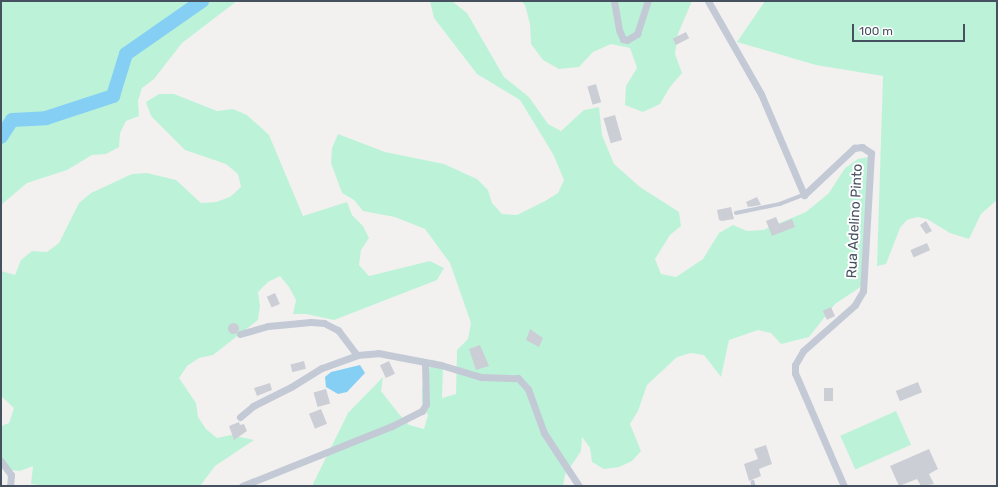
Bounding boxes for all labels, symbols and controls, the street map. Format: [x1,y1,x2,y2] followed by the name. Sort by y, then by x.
[854,16,967,42] scale bar
[859,24,893,38] text: 100 m
[844,163,866,279] street label: Rua Adelino Pinto

